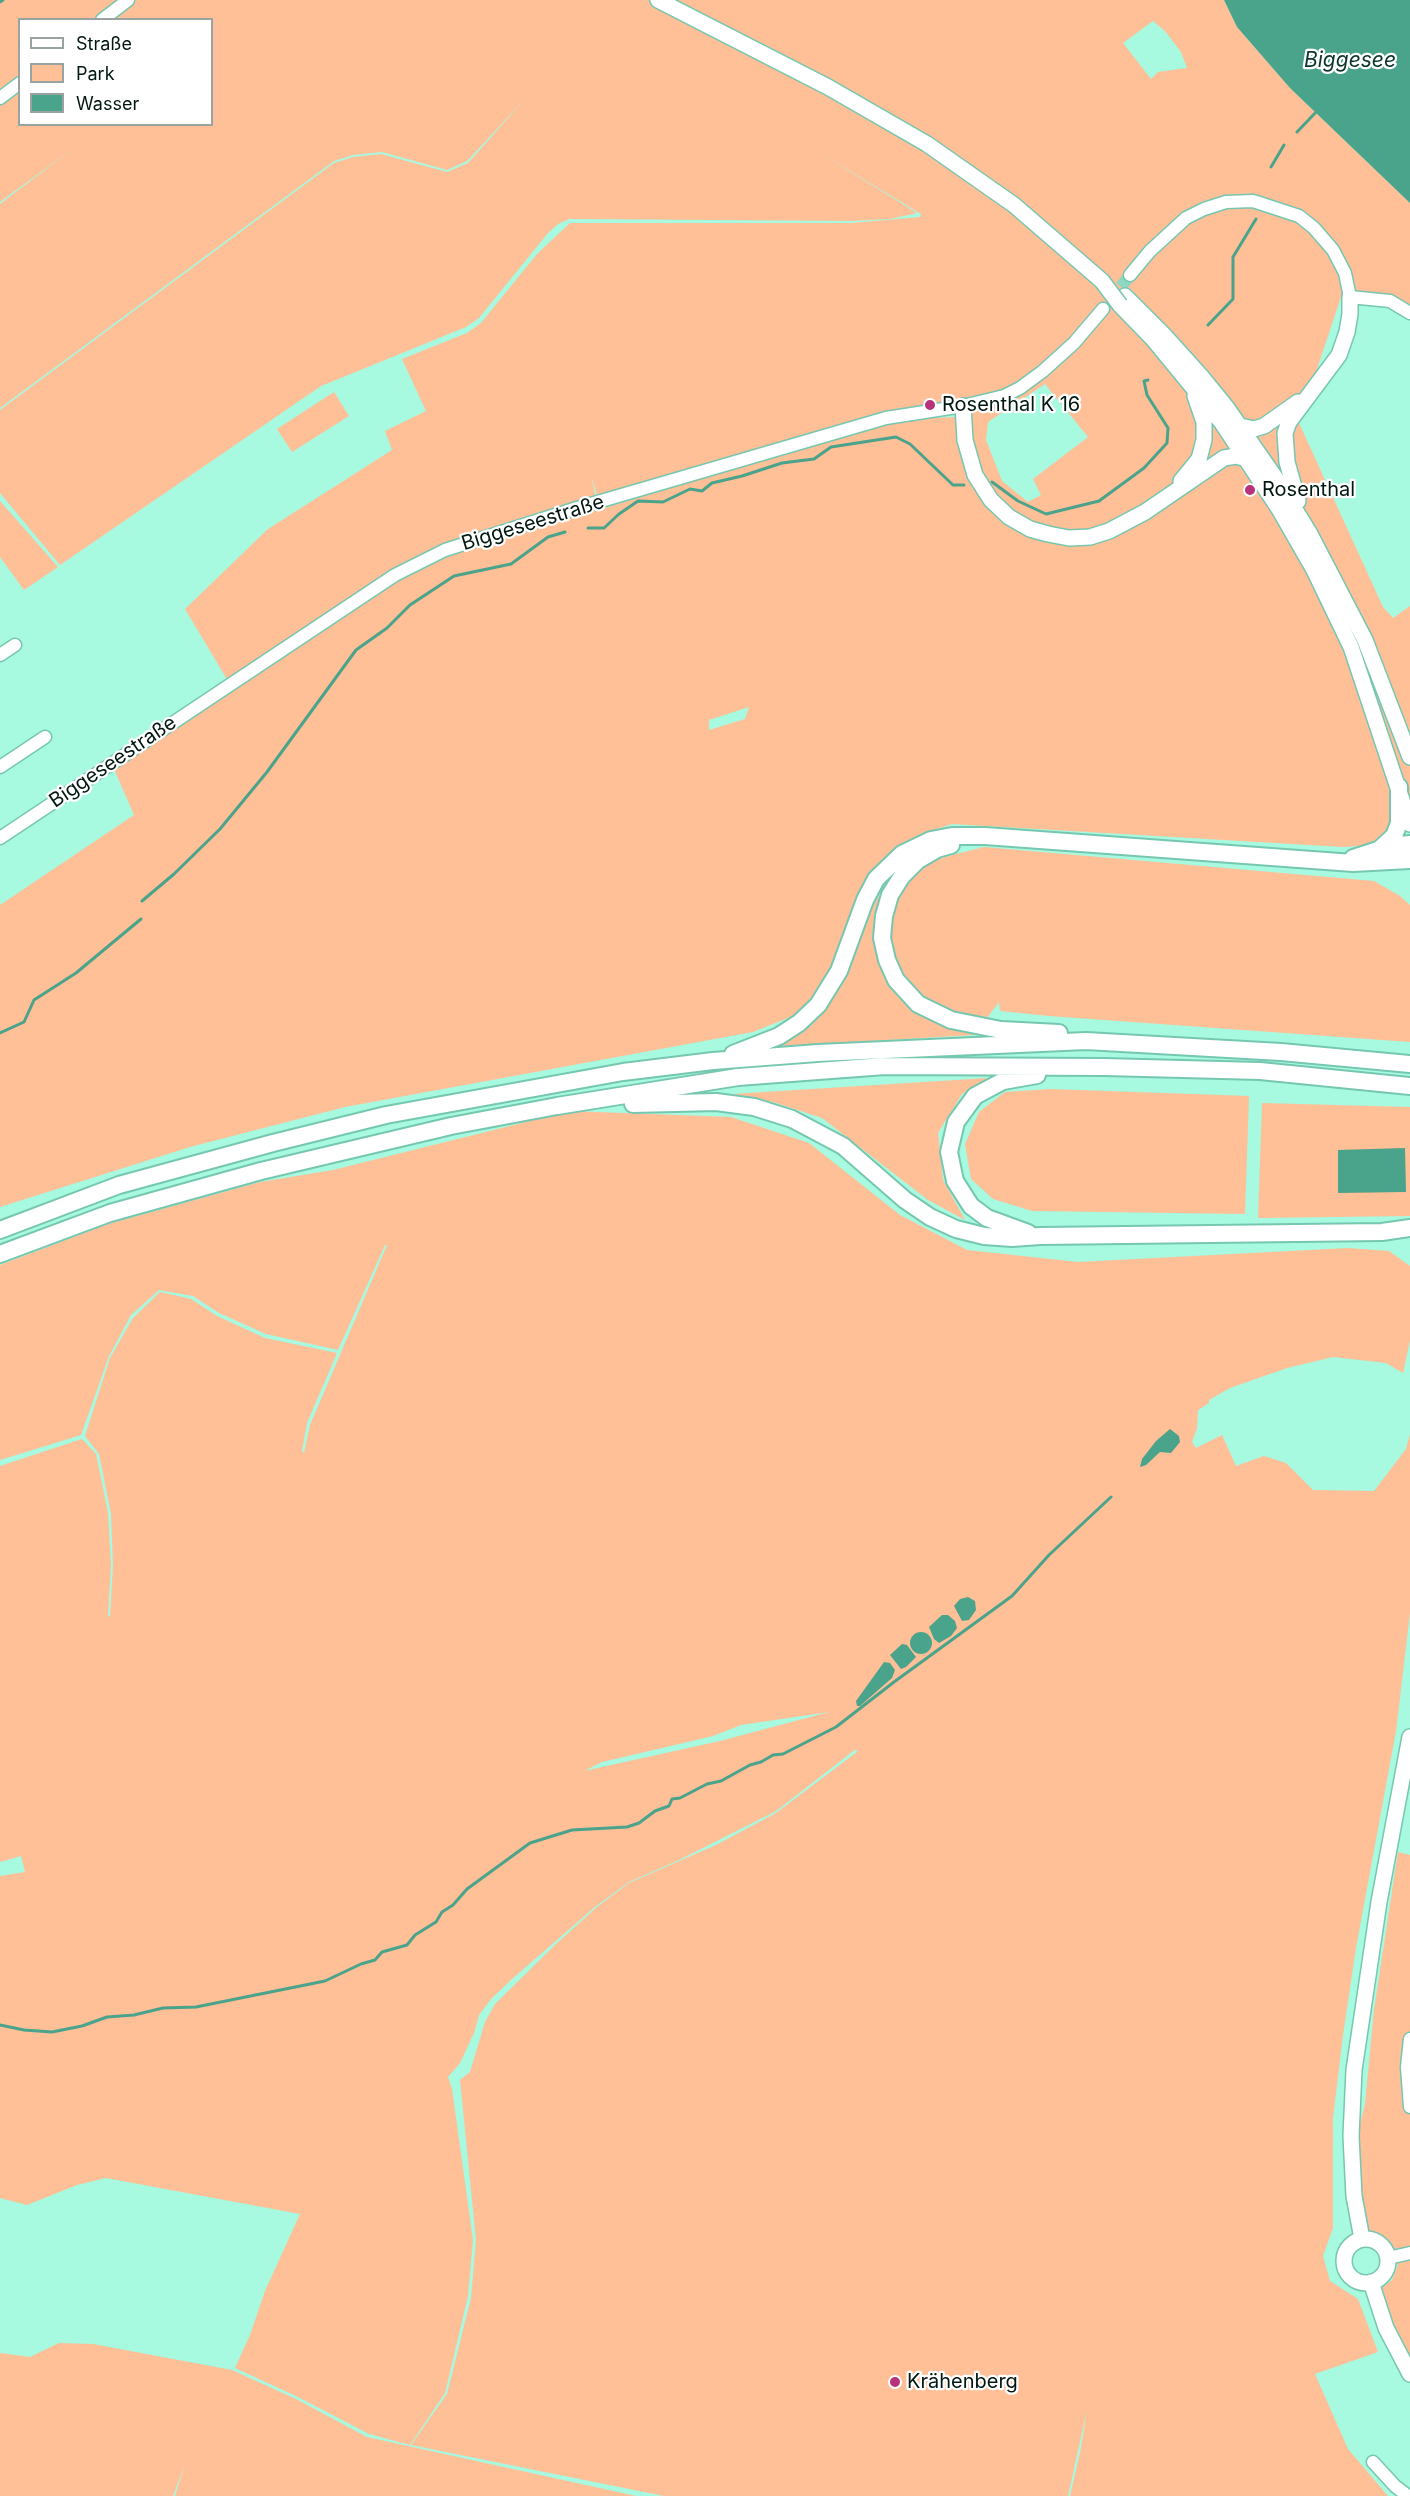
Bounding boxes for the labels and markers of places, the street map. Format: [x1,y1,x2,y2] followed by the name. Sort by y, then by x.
[942,393,1080,417] place label: Rosenthal K 16
[923,398,937,412] marker: Rosenthal K 16
[1262,478,1355,502] place label: Rosenthal
[1243,483,1257,497] marker: Rosenthal
[907,2370,1018,2394] place label: Krähenberg
[888,2375,902,2389] marker: Krähenberg

